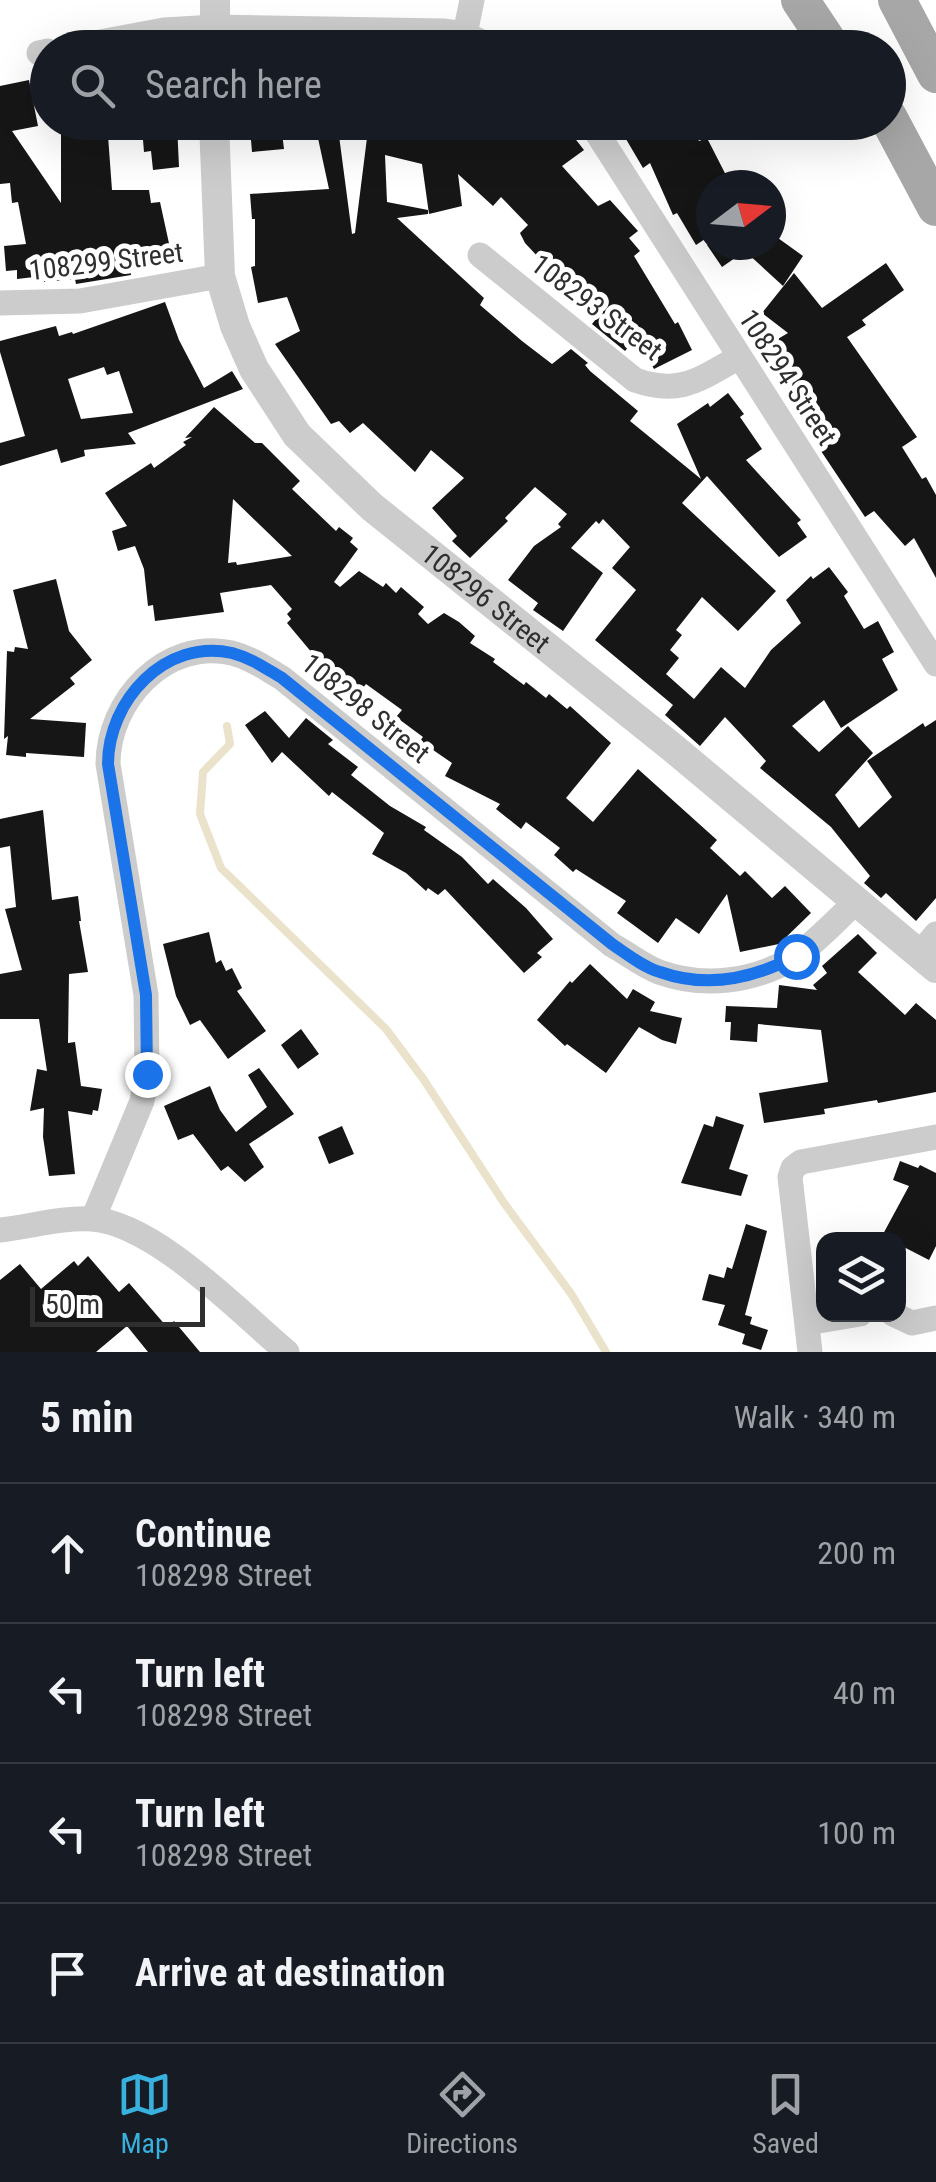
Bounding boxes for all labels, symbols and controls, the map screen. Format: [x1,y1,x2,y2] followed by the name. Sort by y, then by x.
[30,30,906,140] search box
[65,58,120,113] icon: search
[145,63,322,107] text: Search here
[696,170,786,260] north arrow
[27,236,185,287] street label: 108299 Street
[525,248,669,367] street label: 108293 Street
[732,303,844,451] street label: 108294 Street
[415,537,556,660] street label: 108296 Street
[295,647,436,770] street label: 108298 Street
[774,934,820,980] route start
[125,1052,171,1098] route end
[816,1232,906,1322] map controls
[816,1232,906,1322] button: layers
[30,1282,205,1326] scale bar
[45,1288,100,1321] text: 50 m
[40,1393,133,1442] text: 5 min
[734,1398,896,1436] text: Walk · 340 m
[135,1512,271,1556] text: Continue
[40,1526,95,1581] icon: ahead
[817,1534,896,1572] text: 200 m
[135,1556,312,1594] text: 108298 Street
[135,1652,265,1696] text: Turn left
[40,1666,95,1721] icon: left
[833,1674,896,1712] text: 40 m
[135,1696,312,1734] text: 108298 Street
[135,1792,265,1836] text: Turn left
[40,1806,95,1861] icon: left
[817,1814,896,1852] text: 100 m
[135,1836,312,1874] text: 108298 Street
[40,1946,95,2001] icon: arrive
[135,1951,445,1995] text: Arrive at destination
[117,2067,172,2160] tab: Map
[406,2067,518,2160] tab: Directions
[752,2067,819,2160] tab: Saved

